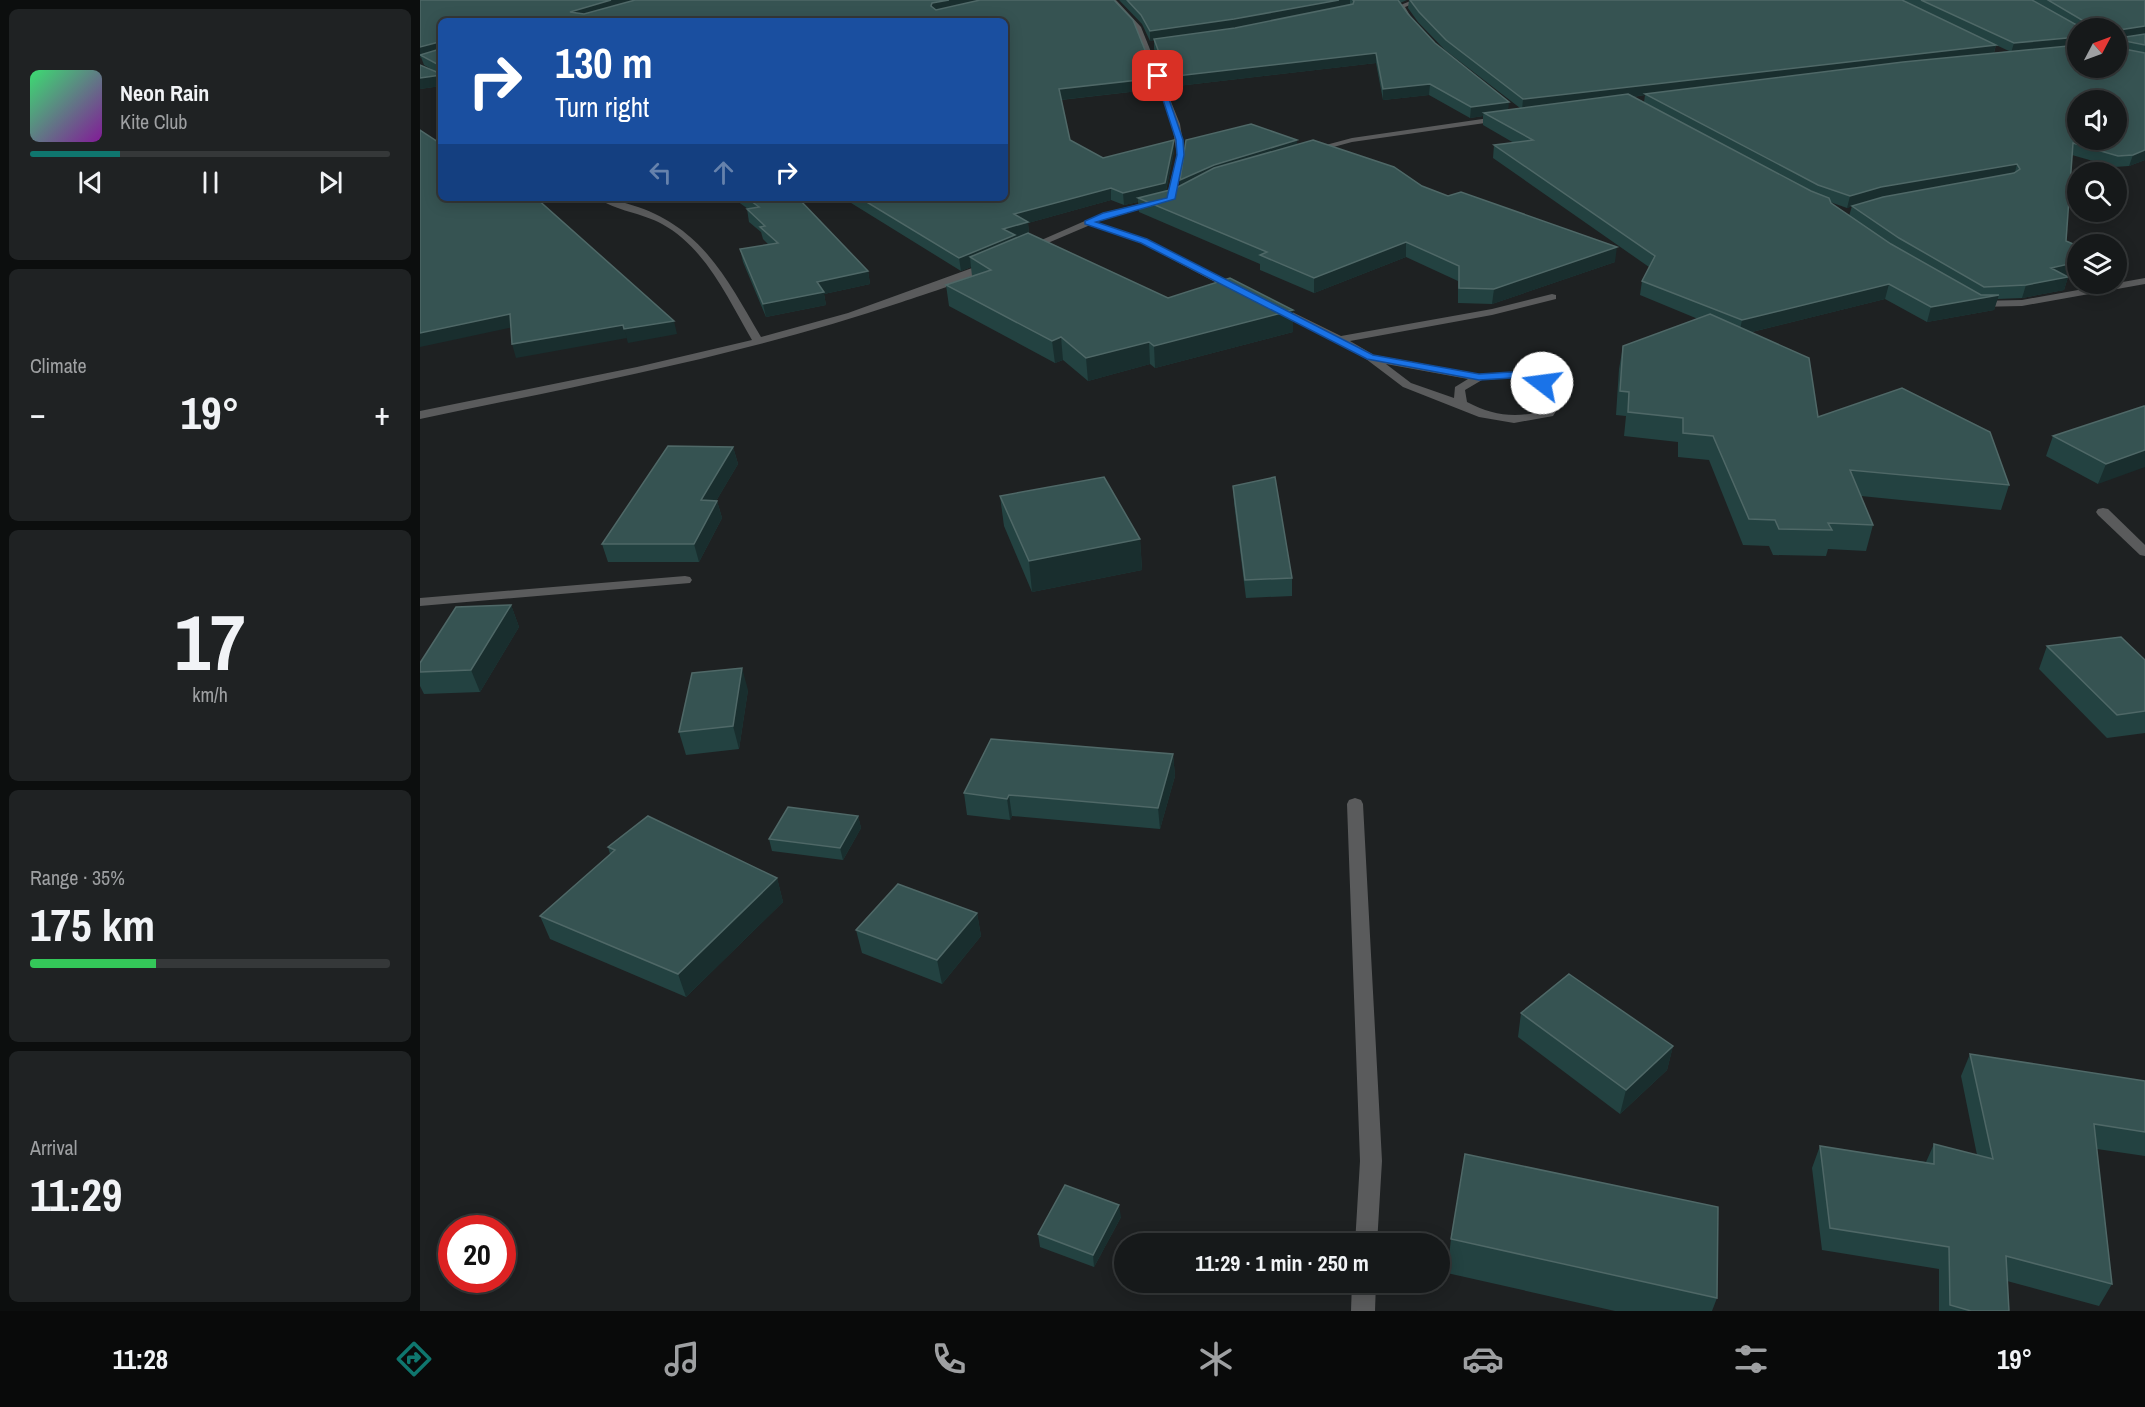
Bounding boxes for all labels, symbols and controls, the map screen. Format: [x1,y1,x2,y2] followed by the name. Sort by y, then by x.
[2067,18,2127,78] north arrow
[2067,18,2127,294] map controls
[555,35,653,91] text: 130 m
[456,42,534,120] icon: right
[1132,50,1183,101] pin
[1141,59,1174,92] icon: arrive
[120,78,209,108] text: Neon Rain
[555,89,649,125] text: Turn right
[2067,90,2127,150] button: sound
[120,108,187,135] text: Kite Club
[644,156,677,189] icon: left
[707,156,740,189] icon: ahead
[770,156,803,189] icon: right
[2067,162,2127,222] button: search
[74,166,107,199] icon: previous
[194,166,227,199] icon: pause
[314,166,347,199] icon: next
[2067,234,2127,294] button: layers
[1510,351,1574,415] position arrow
[30,352,87,379] text: Climate
[180,382,240,443] text: 19°
[30,391,46,435] text: −
[374,391,390,435] text: +
[174,589,246,694] text: 17
[192,681,228,708] text: km/h
[30,864,125,891] text: Range · 35%
[30,894,155,955] text: 175 km
[30,1134,77,1161] text: Arrival
[30,1164,122,1225] text: 11:29
[438,1215,516,1293] speed limit sign: 20
[1195,1248,1369,1278] text: 11:29 · 1 min · 250 m
[393,1338,435,1380] icon: directions
[661,1338,703,1380] icon: music
[928,1338,970,1380] icon: phone
[1195,1338,1237,1380] icon: climate
[1462,1338,1504,1380] icon: car
[1730,1338,1772,1380] icon: filters
[113,1341,168,1377] text: 11:28
[1997,1341,2032,1377] text: 19°

